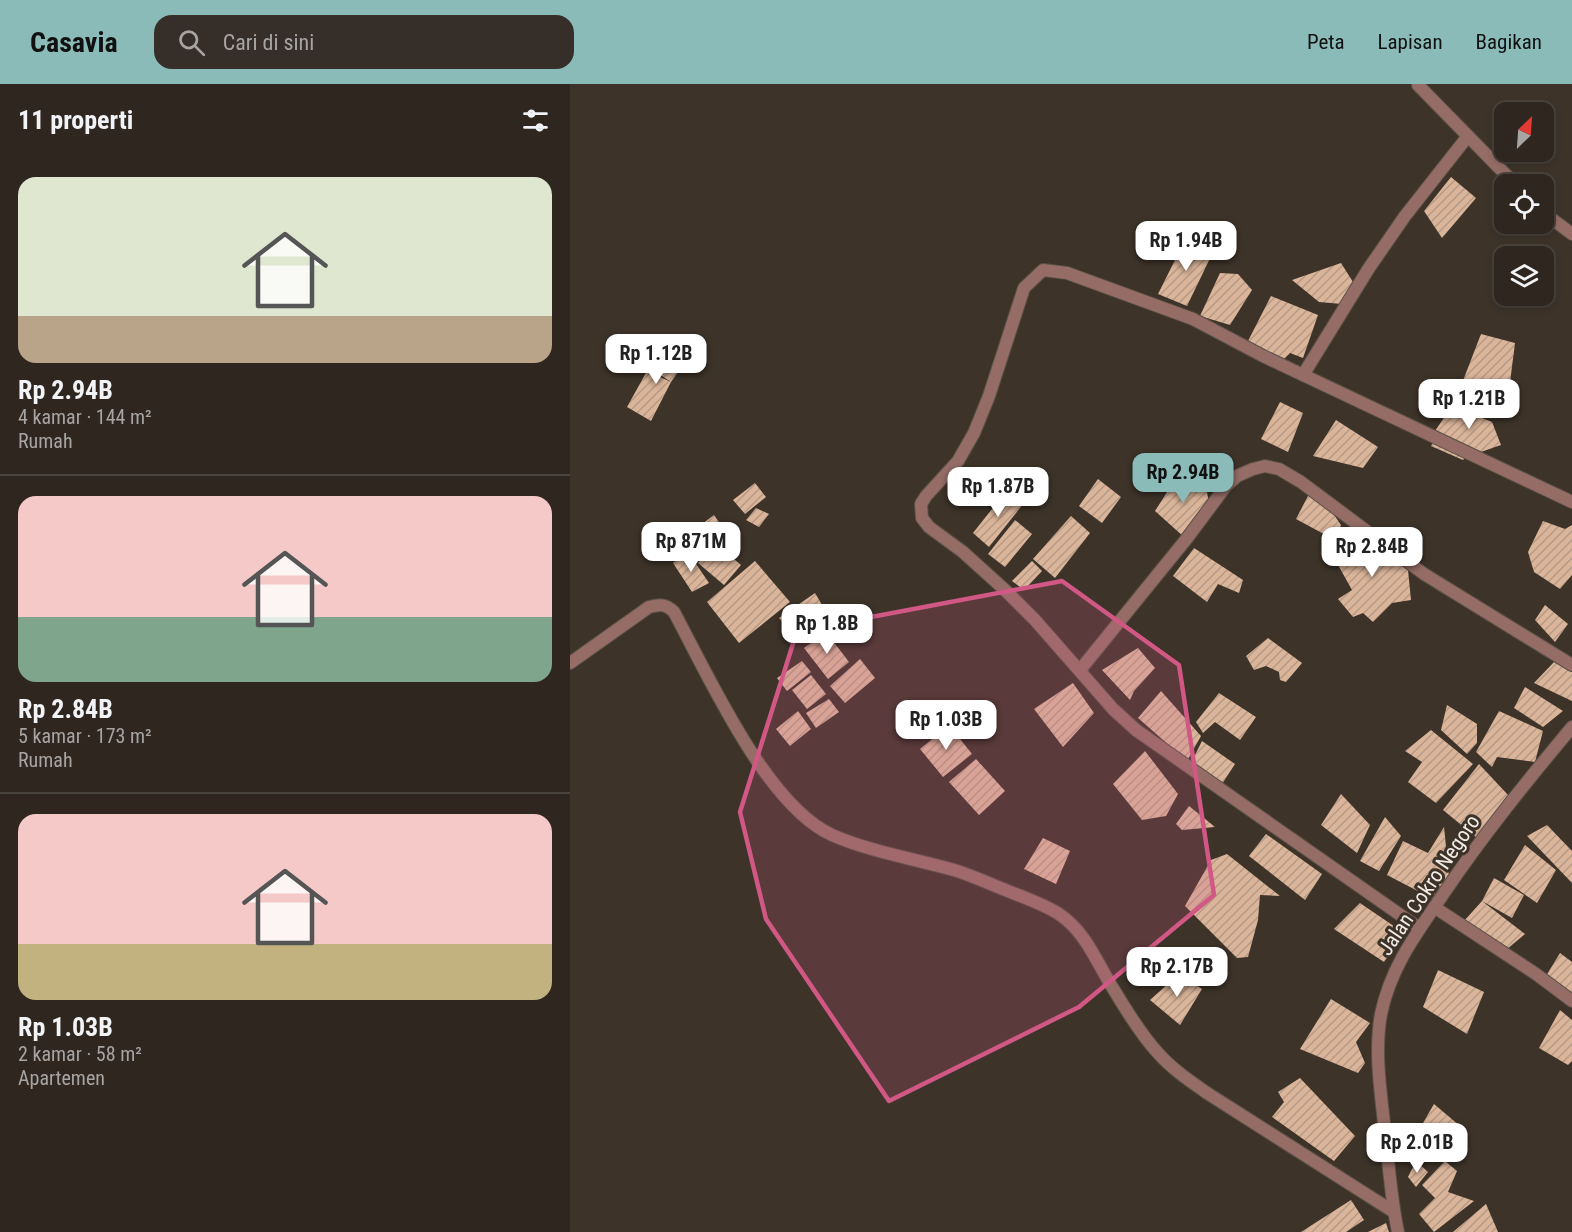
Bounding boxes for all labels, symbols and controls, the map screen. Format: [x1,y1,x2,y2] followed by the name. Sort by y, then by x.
[154,15,574,69] search box
[30,26,118,59] text: Casavia
[175,26,208,59] icon: search
[223,30,314,55] text: Cari di sini
[1307,30,1345,54] text: Peta
[1378,30,1443,54] text: Lapisan
[1476,30,1542,54] text: Bagikan
[1494,102,1554,162] north arrow
[1494,102,1554,306] map controls
[519,104,552,137] icon: filters
[18,105,133,135] text: 11 properti
[1494,174,1554,234] button: locate
[231,216,339,324] icon: home
[1124,221,1248,272] pin: Rp 1.94B
[1150,228,1222,252] text: Rp 1.94B
[1494,246,1554,306] button: layers
[594,334,718,385] pin: Rp 1.12B
[620,341,692,365] text: Rp 1.12B
[18,375,113,405] text: Rp 2.94B
[1407,379,1531,430] pin: Rp 1.21B
[1433,386,1505,410] text: Rp 1.21B
[18,405,152,429] text: 4 kamar · 144 m²
[18,429,73,453] text: Rumah
[1121,453,1245,504] pin: Rp 2.94B
[1147,460,1219,484] text: Rp 2.94B
[936,467,1060,518] pin: Rp 1.87B
[962,474,1034,498] text: Rp 1.87B
[636,522,746,573] pin: Rp 871M
[1310,527,1434,578] pin: Rp 2.84B
[655,529,727,553] text: Rp 871M
[1336,534,1408,558] text: Rp 2.84B
[231,535,339,643] icon: home
[772,604,882,655] pin: Rp 1.8B
[796,611,858,635] text: Rp 1.8B
[18,694,113,724] text: Rp 2.84B
[884,700,1008,751] pin: Rp 1.03B
[910,707,982,731] text: Rp 1.03B
[18,724,152,748] text: 5 kamar · 173 m²
[18,748,73,772] text: Rumah
[1373,810,1485,960] street label: Jalan Cokro Negoro
[231,853,339,961] icon: home
[1115,947,1239,998] pin: Rp 2.17B
[1141,954,1213,978] text: Rp 2.17B
[18,1012,113,1042] text: Rp 1.03B
[18,1042,142,1066] text: 2 kamar · 58 m²
[18,1066,105,1090] text: Apartemen
[1355,1123,1479,1174] pin: Rp 2.01B
[1381,1130,1453,1154] text: Rp 2.01B

